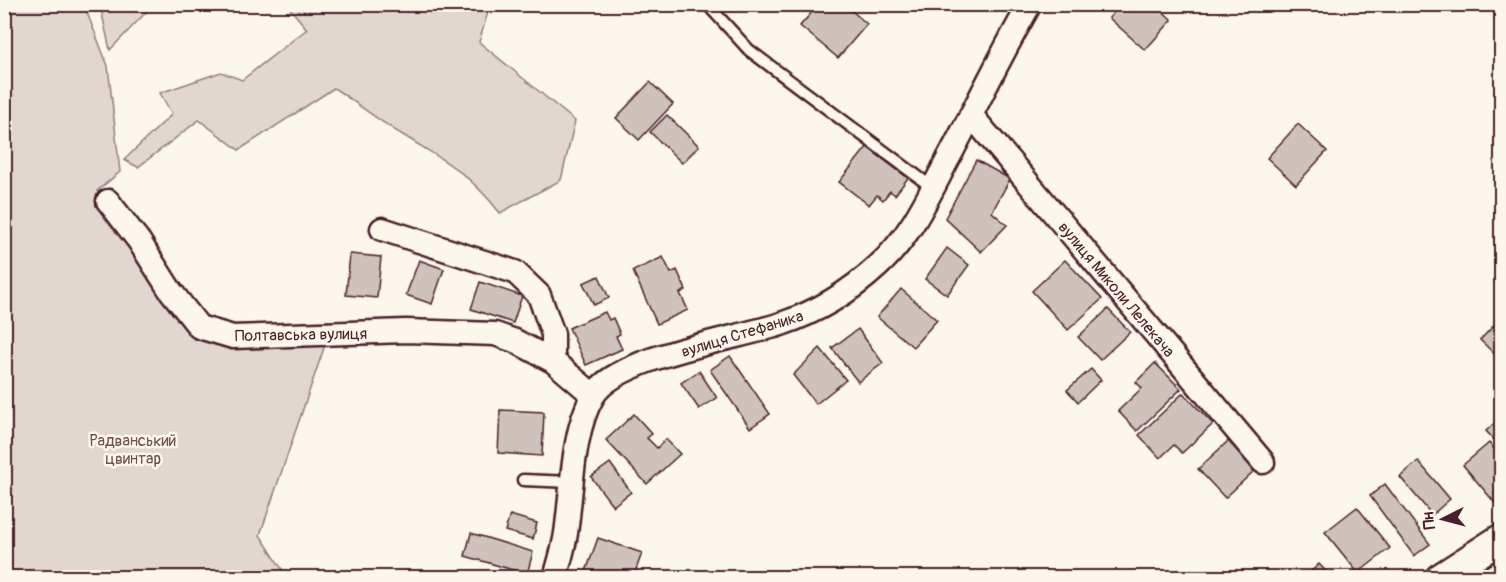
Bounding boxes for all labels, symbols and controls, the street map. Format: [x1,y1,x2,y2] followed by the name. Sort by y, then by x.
[1054,218,1179,361] street label: вулиця Миколи Лелекача
[679,306,806,362] street label: вулиця Стефаника
[235,324,367,346] street label: Полтавська вулиця
[90,431,176,469] park label: Радванський цвинтар
[1413,489,1473,549] north arrow
[1418,511,1440,530] text: Пн

